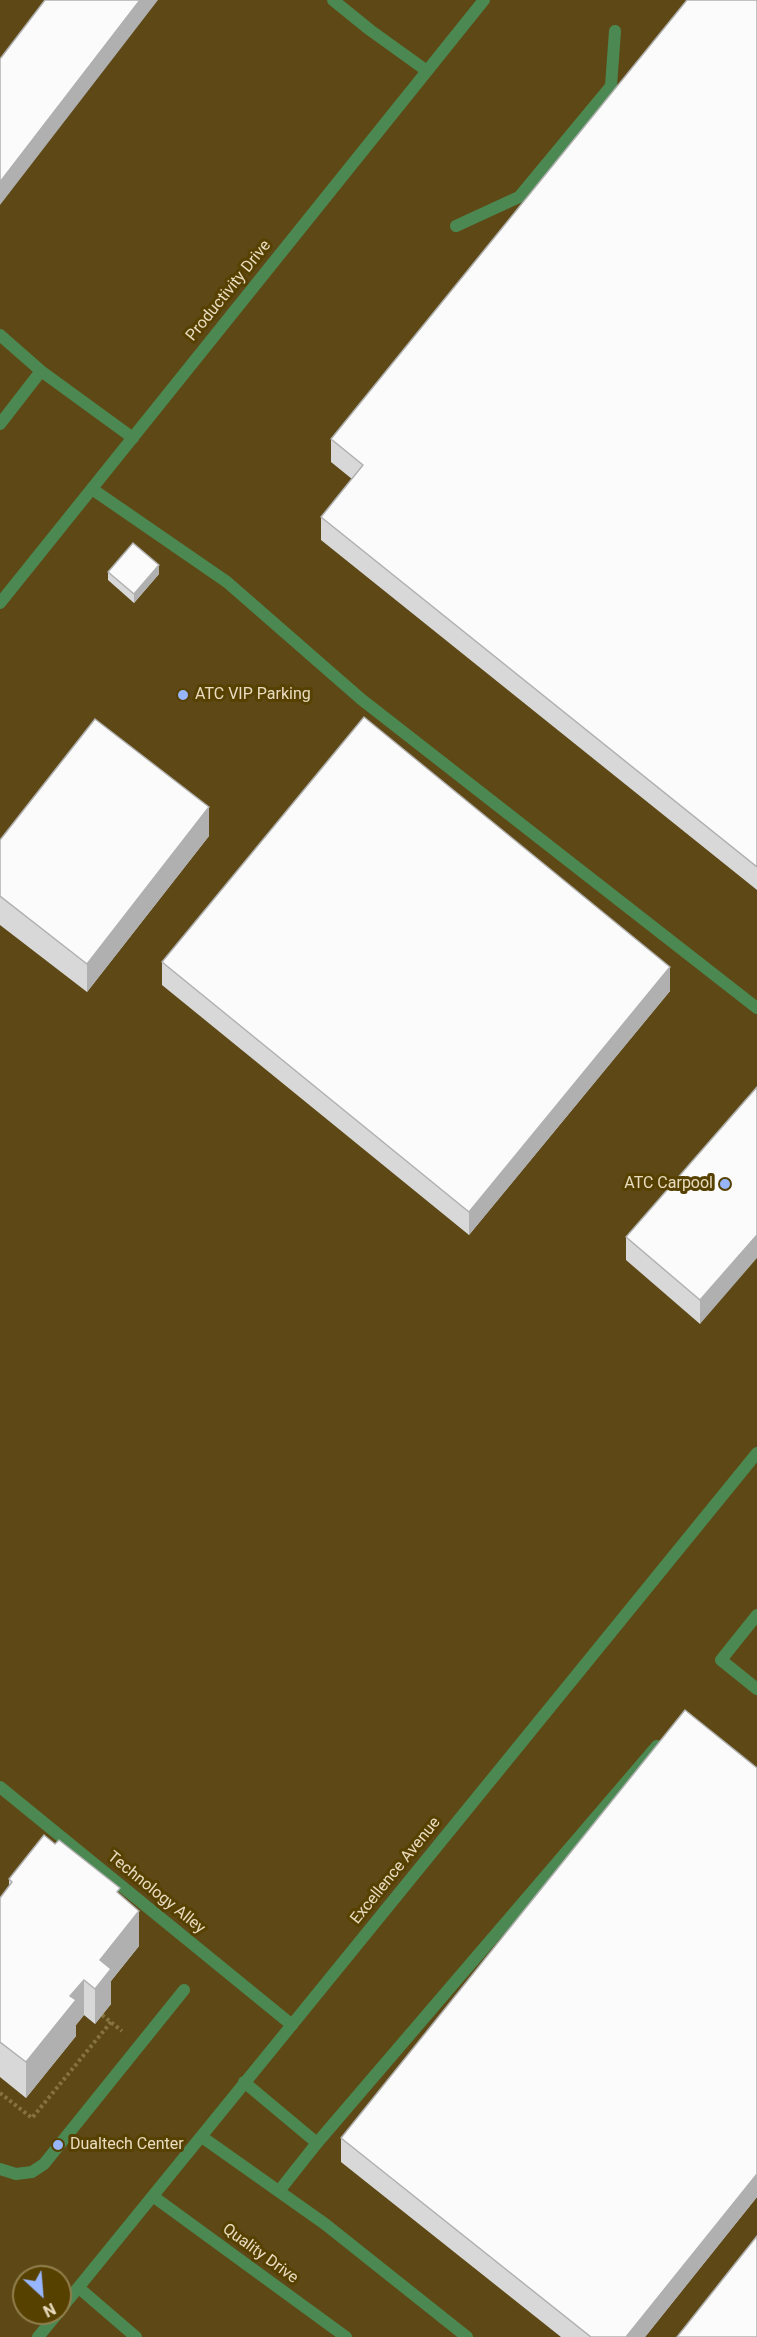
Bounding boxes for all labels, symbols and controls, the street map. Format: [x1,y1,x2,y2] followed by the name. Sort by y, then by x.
[182,237,276,345] street label: Productivity Drive
[195,685,311,705] place label: ATC VIP Parking
[176,688,190,702] marker: ATC VIP Parking
[624,1174,713,1194] place label: ATC Carpool
[718,1177,732,1191] marker: ATC Carpool
[347,1814,445,1928] street label: Excellence Avenue
[103,1848,209,1938] street label: Technology Alley
[70,2135,184,2155] place label: Dualtech Center
[51,2138,65,2152] marker: Dualtech Center
[218,2220,302,2288] street label: Quality Drive
[12,2265,72,2325] north arrow
[40,2299,58,2321] text: N

